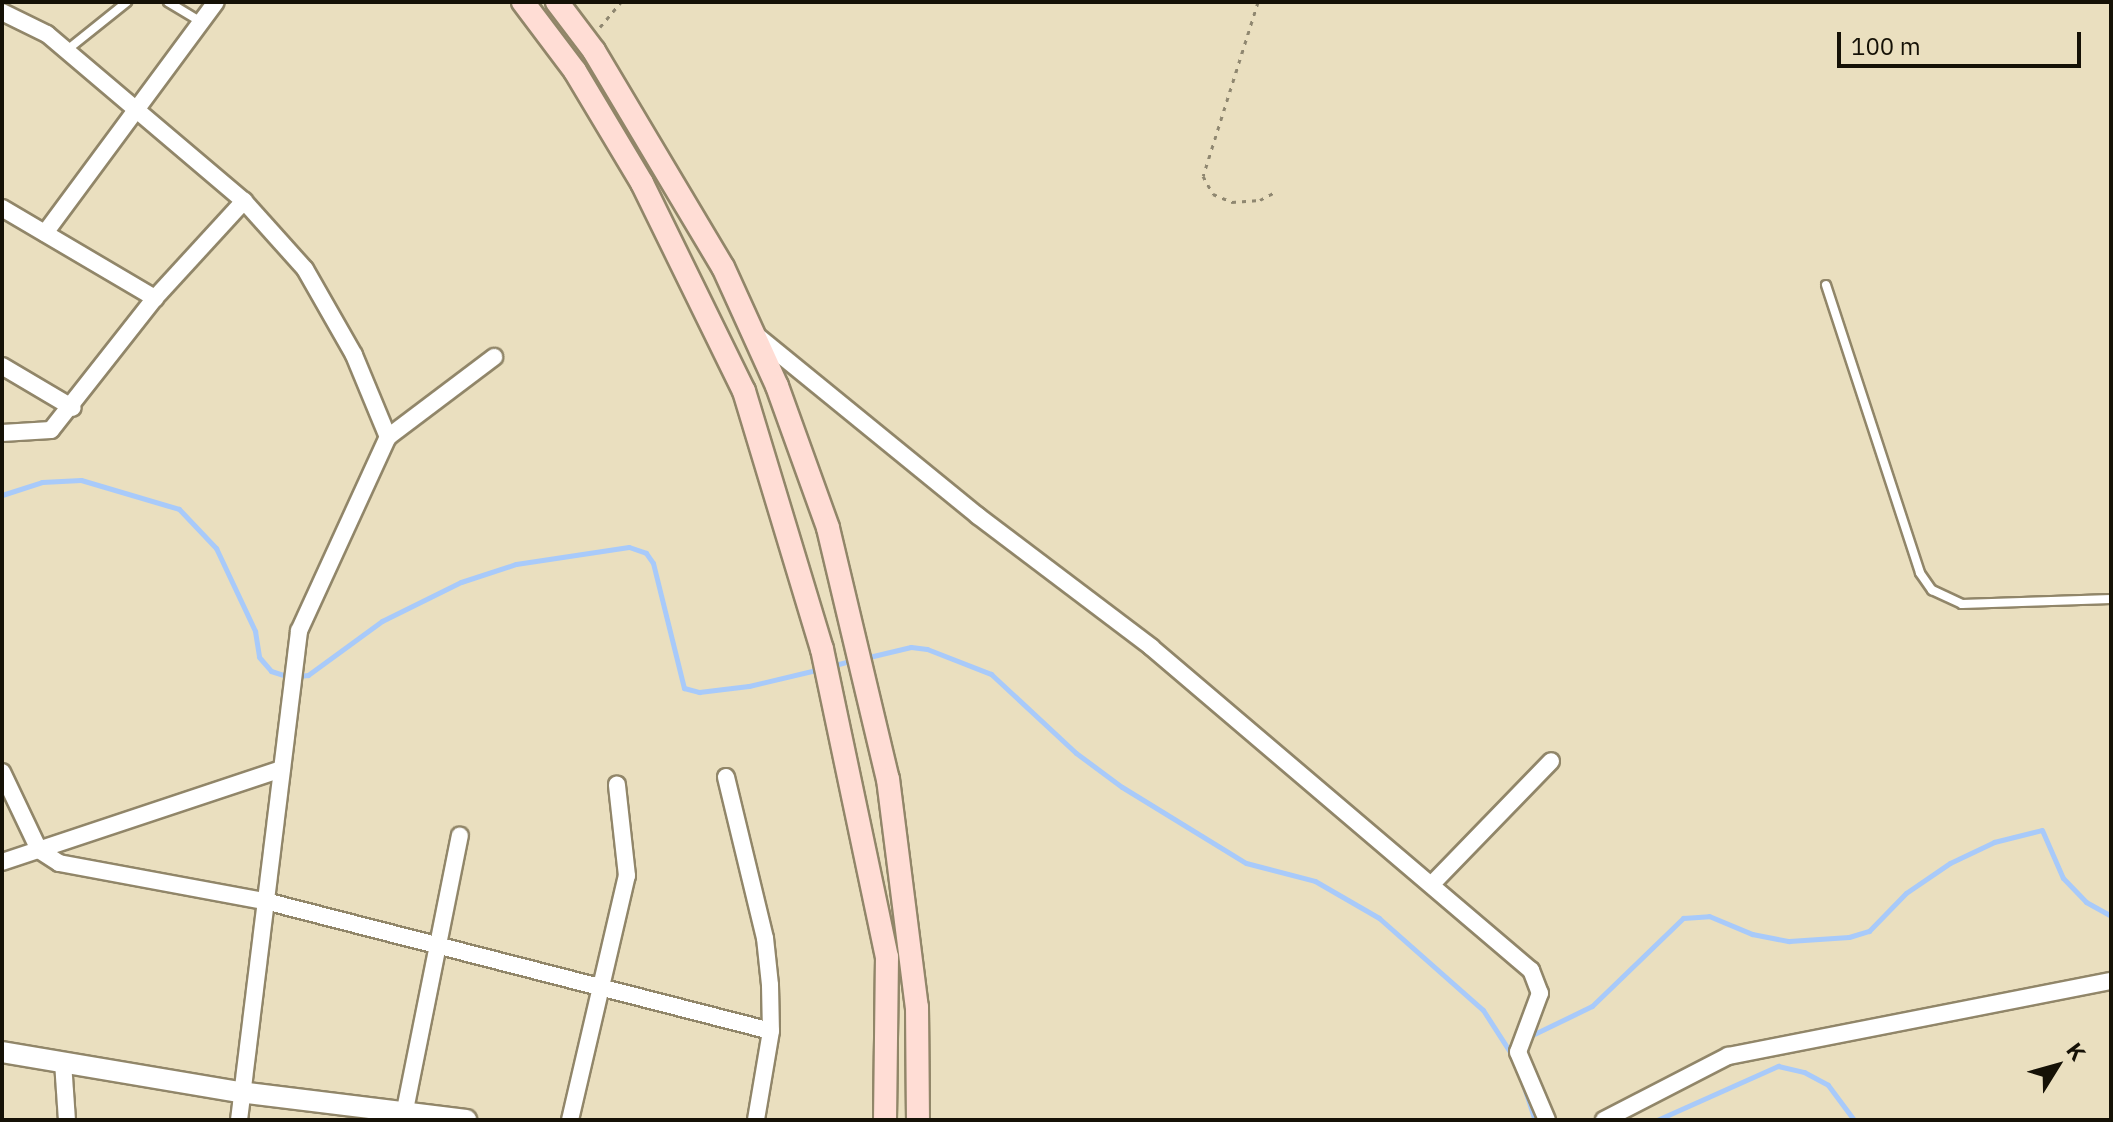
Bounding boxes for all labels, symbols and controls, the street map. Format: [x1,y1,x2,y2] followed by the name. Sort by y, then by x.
[1841,16,2085,66] scale bar
[1851,30,1921,62] text: 100 m
[2017,1026,2097,1106] north arrow
[2060,1036,2093,1066] text: K

